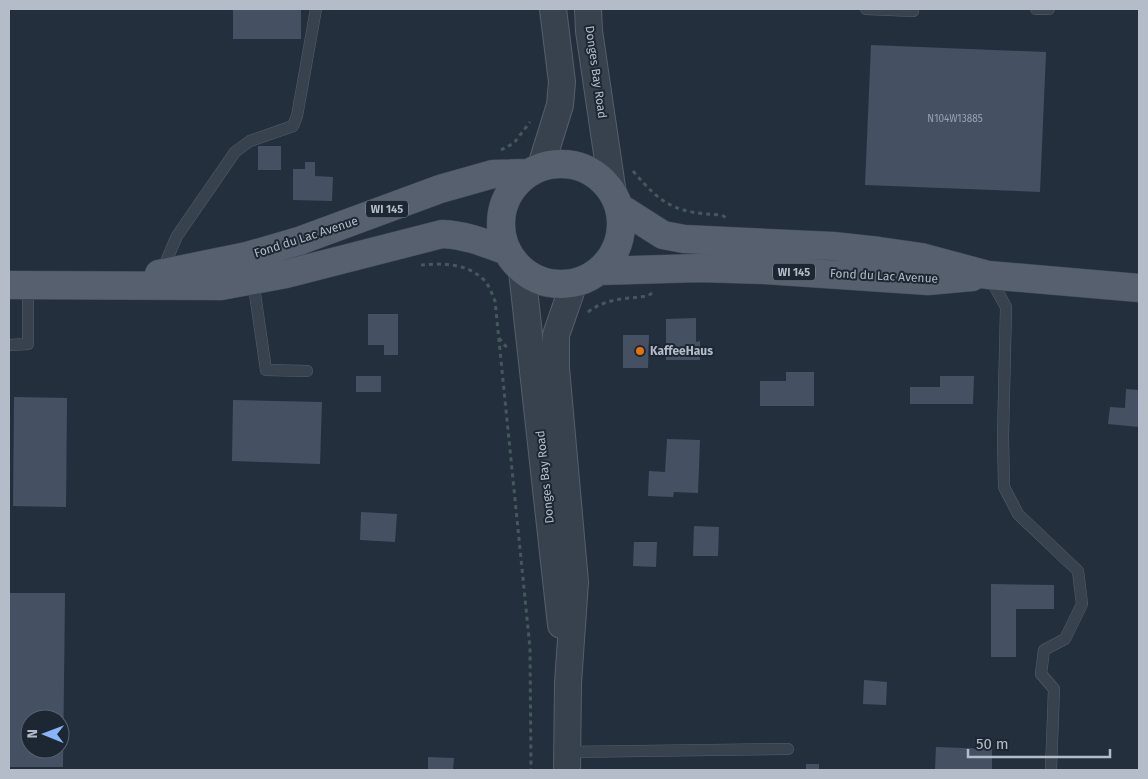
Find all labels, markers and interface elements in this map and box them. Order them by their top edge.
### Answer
street label: Donges Bay Road [583,25,609,119]
house number: N104W13885 [927,113,983,125]
road number: WI 145 [366,200,408,218]
street label: Fond du Lac Avenue [252,214,360,260]
road number: WI 145 [773,264,815,280]
street label: Fond du Lac Avenue [830,266,938,286]
place label: KaffeeHaus [650,344,713,358]
marker: KaffeeHaus [634,345,646,357]
street label: Donges Bay Road [533,430,557,524]
north arrow [20,709,70,759]
scale bar [968,726,1110,758]
text: N [24,729,41,739]
text: 50 m [976,735,1009,753]

